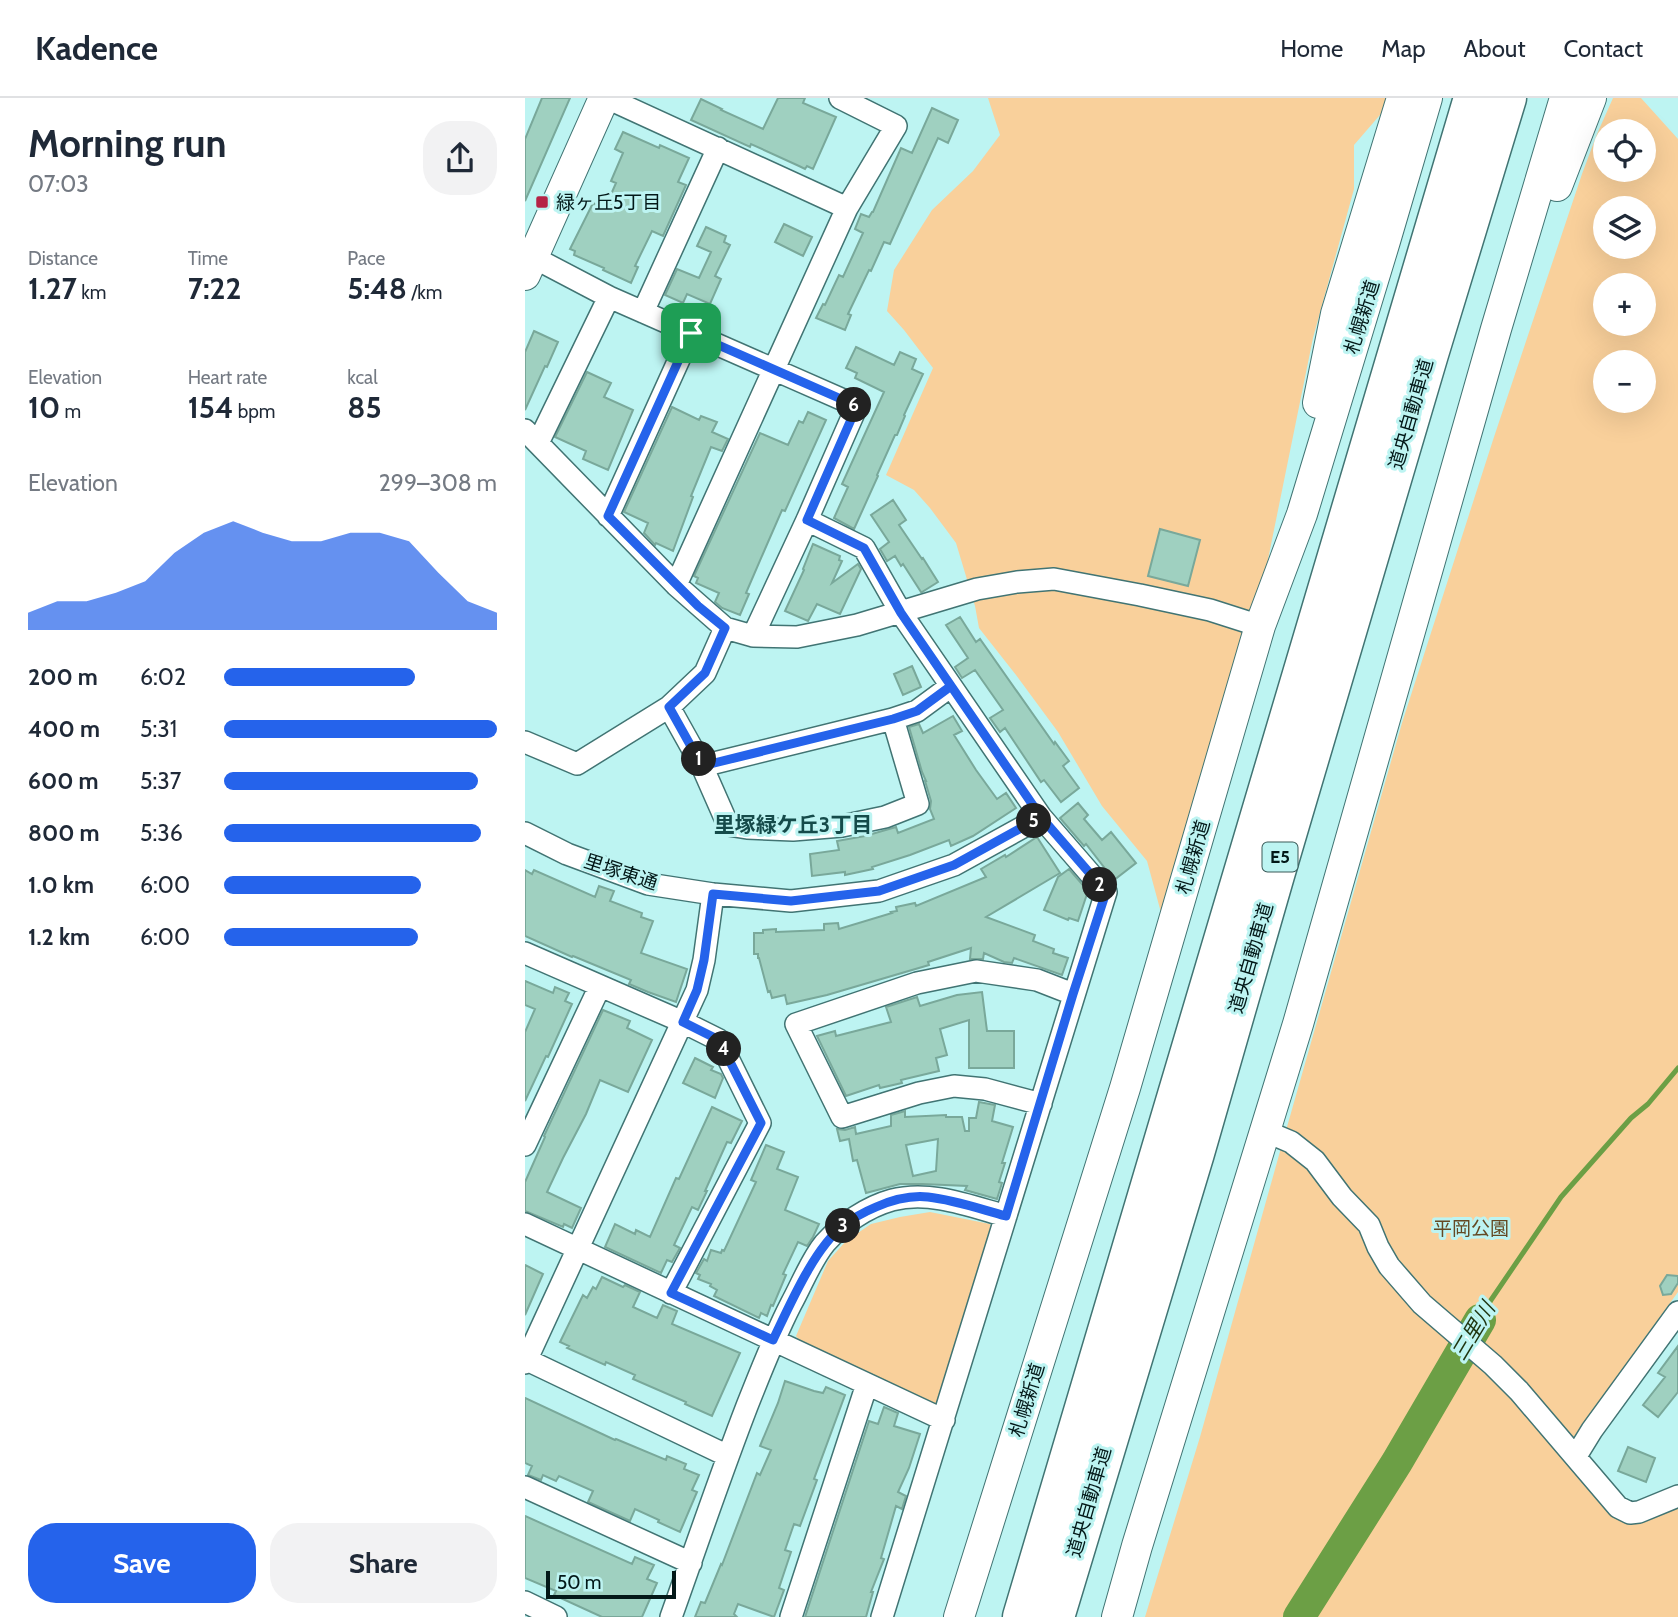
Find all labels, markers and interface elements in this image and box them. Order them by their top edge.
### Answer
text: Kadence [35,28,158,68]
text: Home [1280,34,1343,63]
text: Map [1381,34,1426,63]
text: About [1464,34,1526,63]
text: Contact [1564,34,1643,63]
map controls [1593,119,1656,413]
button: locate [1593,119,1656,182]
text: Morning run [28,120,227,167]
button: share [423,121,497,195]
text: 07:03 [28,170,89,198]
place label: 緑ヶ丘5丁目 [556,191,661,214]
marker: 緑ヶ丘5丁目 [534,194,550,210]
button: layers [1593,196,1656,259]
text: Distance [28,247,98,270]
text: Time [188,247,228,270]
text: Pace [347,247,385,270]
text: 1.27 [28,270,77,307]
text: 7:22 [188,270,241,307]
text: 5:48 [347,270,407,307]
button: + [1593,273,1656,336]
street label: 札幌新道 [1340,277,1384,357]
text: km [77,281,106,304]
text: /km [407,281,442,304]
pin [661,303,721,363]
icon: arrive [672,314,710,352]
button: − [1593,350,1656,413]
street label: 道央自動車道 [1384,356,1438,472]
text: Elevation [28,366,102,389]
text: Heart rate [188,366,267,389]
text: kcal [347,366,378,389]
pin: 6 [837,388,871,422]
text: 10 [28,389,60,426]
text: 154 [188,389,233,426]
text: 85 [347,389,382,426]
text: 6 [848,393,859,416]
text: m [60,400,81,423]
text: bpm [233,400,276,423]
text: Elevation [28,469,118,497]
text: 299–308 m [379,469,497,497]
text: 200 m [28,663,98,691]
text: 6:02 [140,663,186,691]
text: 400 m [28,715,100,743]
text: 5:31 [140,715,177,743]
pin: 1 [681,742,717,776]
text: 1 [695,747,702,770]
text: 600 m [28,767,99,795]
text: 5:37 [140,767,181,795]
pin: 5 [1016,804,1051,838]
text: 5 [1028,809,1039,832]
district label: 里塚緑ケ丘3丁目 [714,812,872,837]
street label: 札幌新道 [1171,817,1215,897]
text: 800 m [28,819,100,847]
text: 5:36 [140,819,183,847]
road number: E5 [1263,842,1297,872]
street label: 里塚東通 [581,849,661,895]
pin: 2 [1083,868,1117,902]
text: 1.0 km [28,871,94,899]
text: 6:00 [140,871,190,899]
text: 2 [1094,873,1105,896]
street label: 道央自動車道 [1224,900,1278,1016]
text: 1.2 km [28,923,90,951]
text: 6:00 [140,923,190,951]
pin: 4 [707,1032,741,1066]
text: 4 [718,1037,729,1060]
pin: 3 [825,1208,861,1244]
text: 3 [837,1214,848,1237]
park label: 平岡公園 [1433,1217,1509,1240]
water label: 三里川 [1446,1296,1501,1364]
street label: 札幌新道 [1005,1360,1049,1440]
street label: 道央自動車道 [1062,1444,1116,1560]
button: Save [28,1523,256,1603]
button: Share [270,1523,497,1603]
scale bar [546,1568,675,1600]
text: 50 m [557,1571,601,1594]

